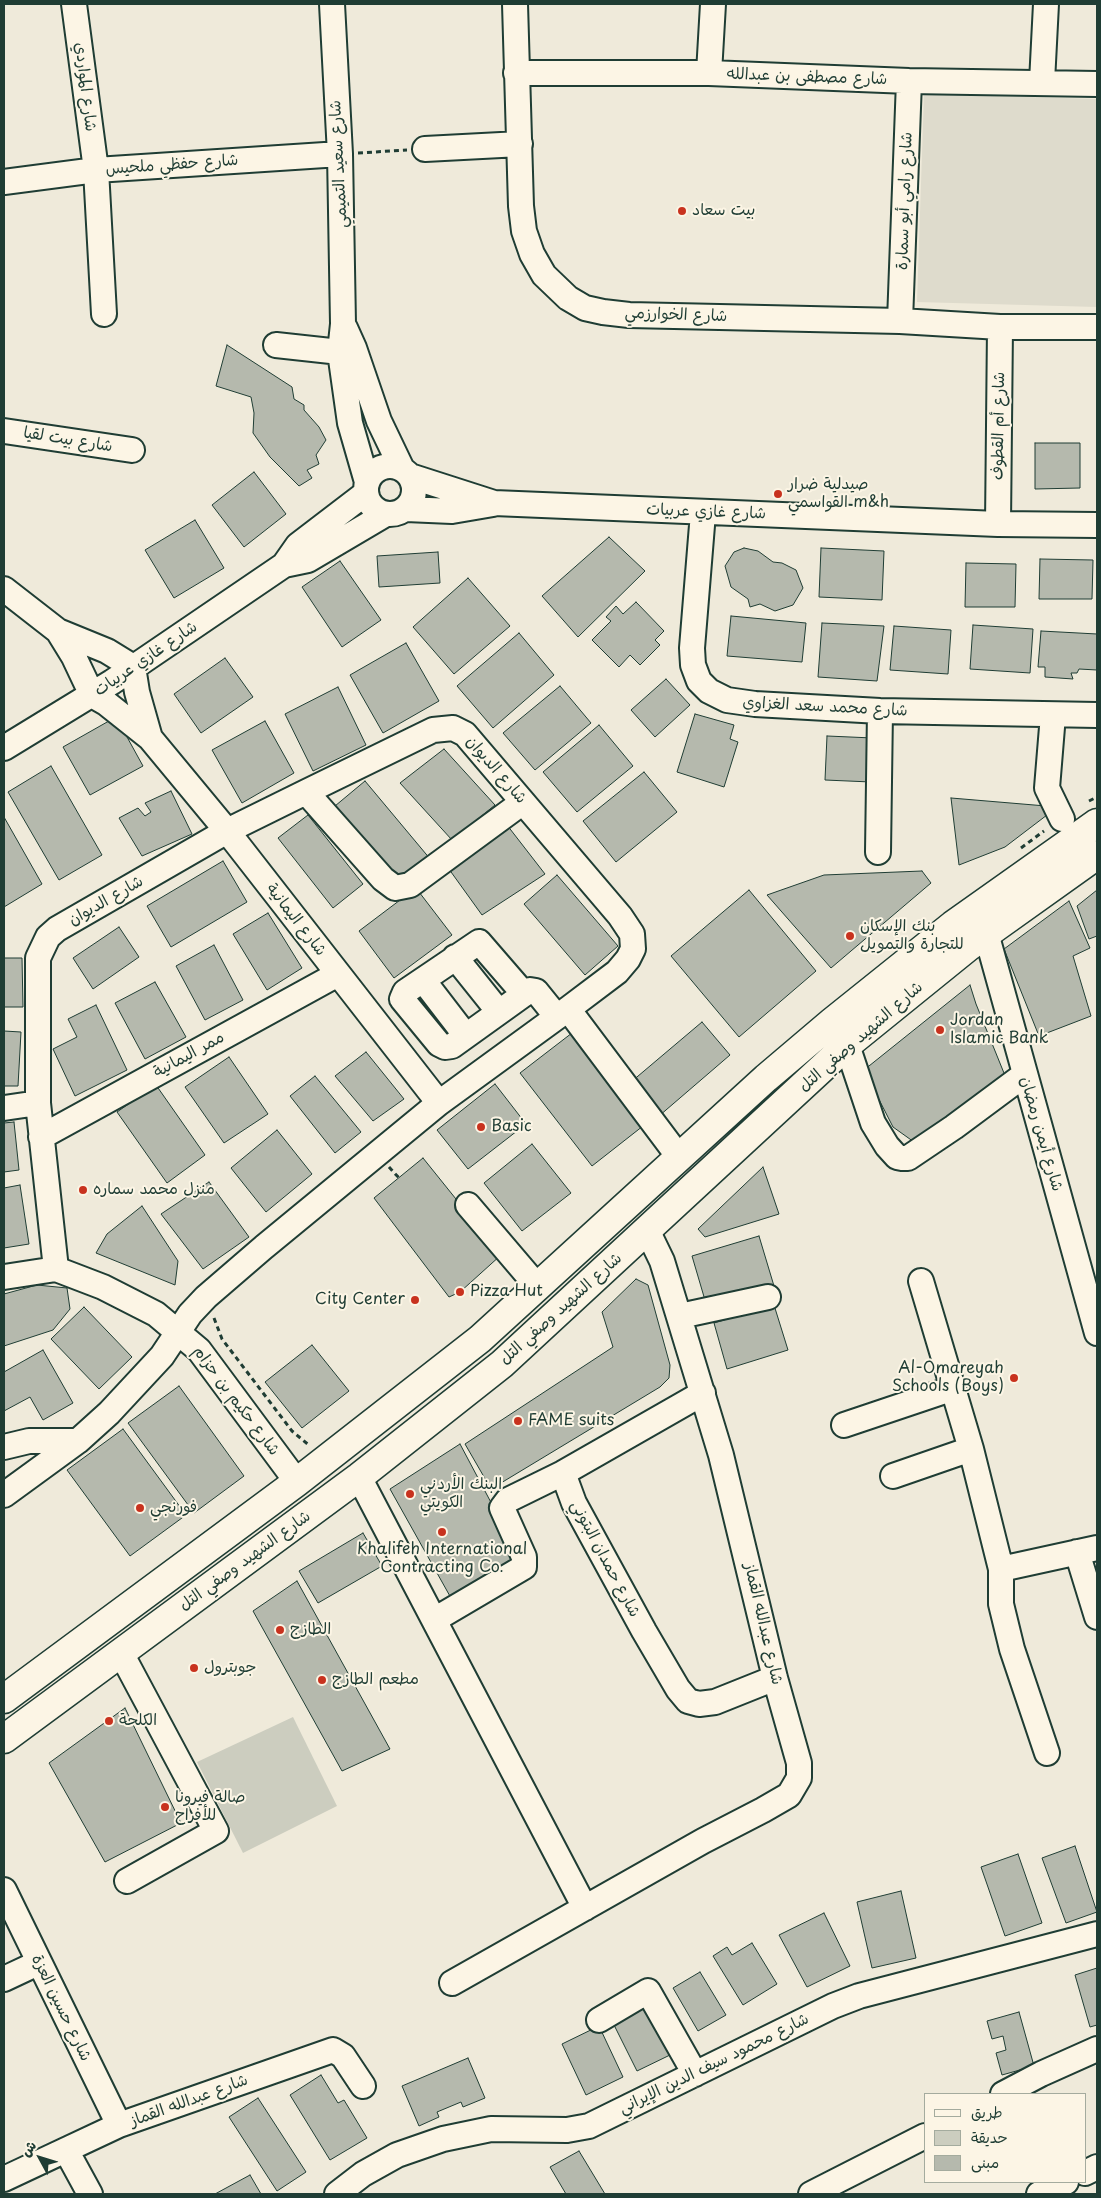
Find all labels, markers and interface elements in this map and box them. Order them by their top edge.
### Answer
street label: شارع المواردي [70,41,100,133]
street label: شارع مصطفى بن عبدالله [726,65,888,89]
street label: شارع سعيد التميمي [326,100,352,228]
street label: شارع رامي أبو سمارة [893,132,917,270]
street label: شارع حفظي ملحيس [105,151,239,179]
place label: بيت سعاد [692,201,755,221]
marker: بيت سعاد [676,205,688,217]
street label: شارع الخوارزمي [624,304,728,326]
street label: شارع أم القطوف [988,372,1010,480]
street label: شارع بيت لقيا [22,423,114,457]
place label: صيدلية ضرار القواسمي m&h [788,475,889,513]
marker: صيدلية ضرار القواسمي m&h [772,488,784,500]
street label: شارع غازي عربيات [646,500,766,524]
street label: شارع غازي عربيات [91,618,201,700]
street label: شارع محمد سعد الغزاوي [742,693,908,721]
street label: شارع الديوان [461,732,531,808]
street label: شارع الديوان [65,872,147,930]
street label: شارع اليمانية [262,880,330,960]
place label: بنك الإسكان للتجارة والتمويل [860,917,964,955]
marker: بنك الإسكان للتجارة والتمويل [844,930,856,942]
street label: شارع الشهيد وصفي التل [795,978,927,1096]
place label: Jordan Islamic Bank [950,1011,1048,1049]
marker: Jordan Islamic Bank [934,1024,946,1036]
street label: ممر اليمانية [150,1028,228,1082]
street label: شارع أيمن رمضان [1015,1074,1067,1194]
place label: Basic [491,1117,532,1137]
marker: Basic [475,1121,487,1133]
place label: منزل محمد سماره [93,1180,215,1200]
marker: منزل محمد سماره [77,1184,89,1196]
street label: شارع الشهيد وصفي التل [496,1249,626,1369]
place label: Pizza Hut [470,1282,543,1302]
marker: Pizza Hut [454,1286,466,1298]
place label: City Center [315,1290,405,1310]
marker: City Center [409,1294,421,1306]
street label: شارع حكيم بن حزام [189,1342,283,1460]
place label: Al-Omareyah Schools (Boys) [892,1359,1004,1397]
marker: Al-Omareyah Schools (Boys) [1008,1372,1020,1384]
place label: FAME suits [528,1411,614,1431]
marker: FAME suits [512,1415,524,1427]
place label: البنك الأردني الكويتي [420,1475,502,1513]
marker: البنك الأردني الكويتي [404,1488,416,1500]
street label: شارع حمدان البتوني [566,1497,644,1621]
place label: فورنجي [150,1498,197,1518]
marker: فورنجي [134,1502,146,1514]
street label: شارع الشهيد وصفي التل [175,1507,315,1615]
marker: Khalifeh International Contracting Co. [436,1526,448,1538]
place label: Khalifeh International Contracting Co. [357,1540,527,1578]
street label: شارع عبدالله القماز [740,1561,786,1687]
place label: الطازج [290,1620,331,1640]
marker: الطازج [274,1624,286,1636]
place label: جوبترول [204,1658,257,1678]
marker: جوبترول [188,1662,200,1674]
place label: مطعم الطازج [332,1670,419,1690]
marker: مطعم الطازج [316,1674,328,1686]
place label: الكلحة [119,1711,157,1731]
marker: الكلحة [103,1715,115,1727]
place label: صالة فيرونا للأفراح [175,1788,245,1826]
marker: صالة فيرونا للأفراح [159,1801,171,1813]
street label: شارع حسين العزة [27,1952,95,2064]
street label: شارع محمود سيف الدين الإيراني [616,2010,812,2118]
street label: شارع عبدالله القماز [127,2071,251,2131]
legend [924,2093,1086,2183]
text: طريق [971,2100,1003,2123]
text: حديقة [971,2125,1008,2148]
north arrow [15,2133,65,2183]
text: ش [15,2136,41,2161]
text: مبنى [971,2150,999,2173]

